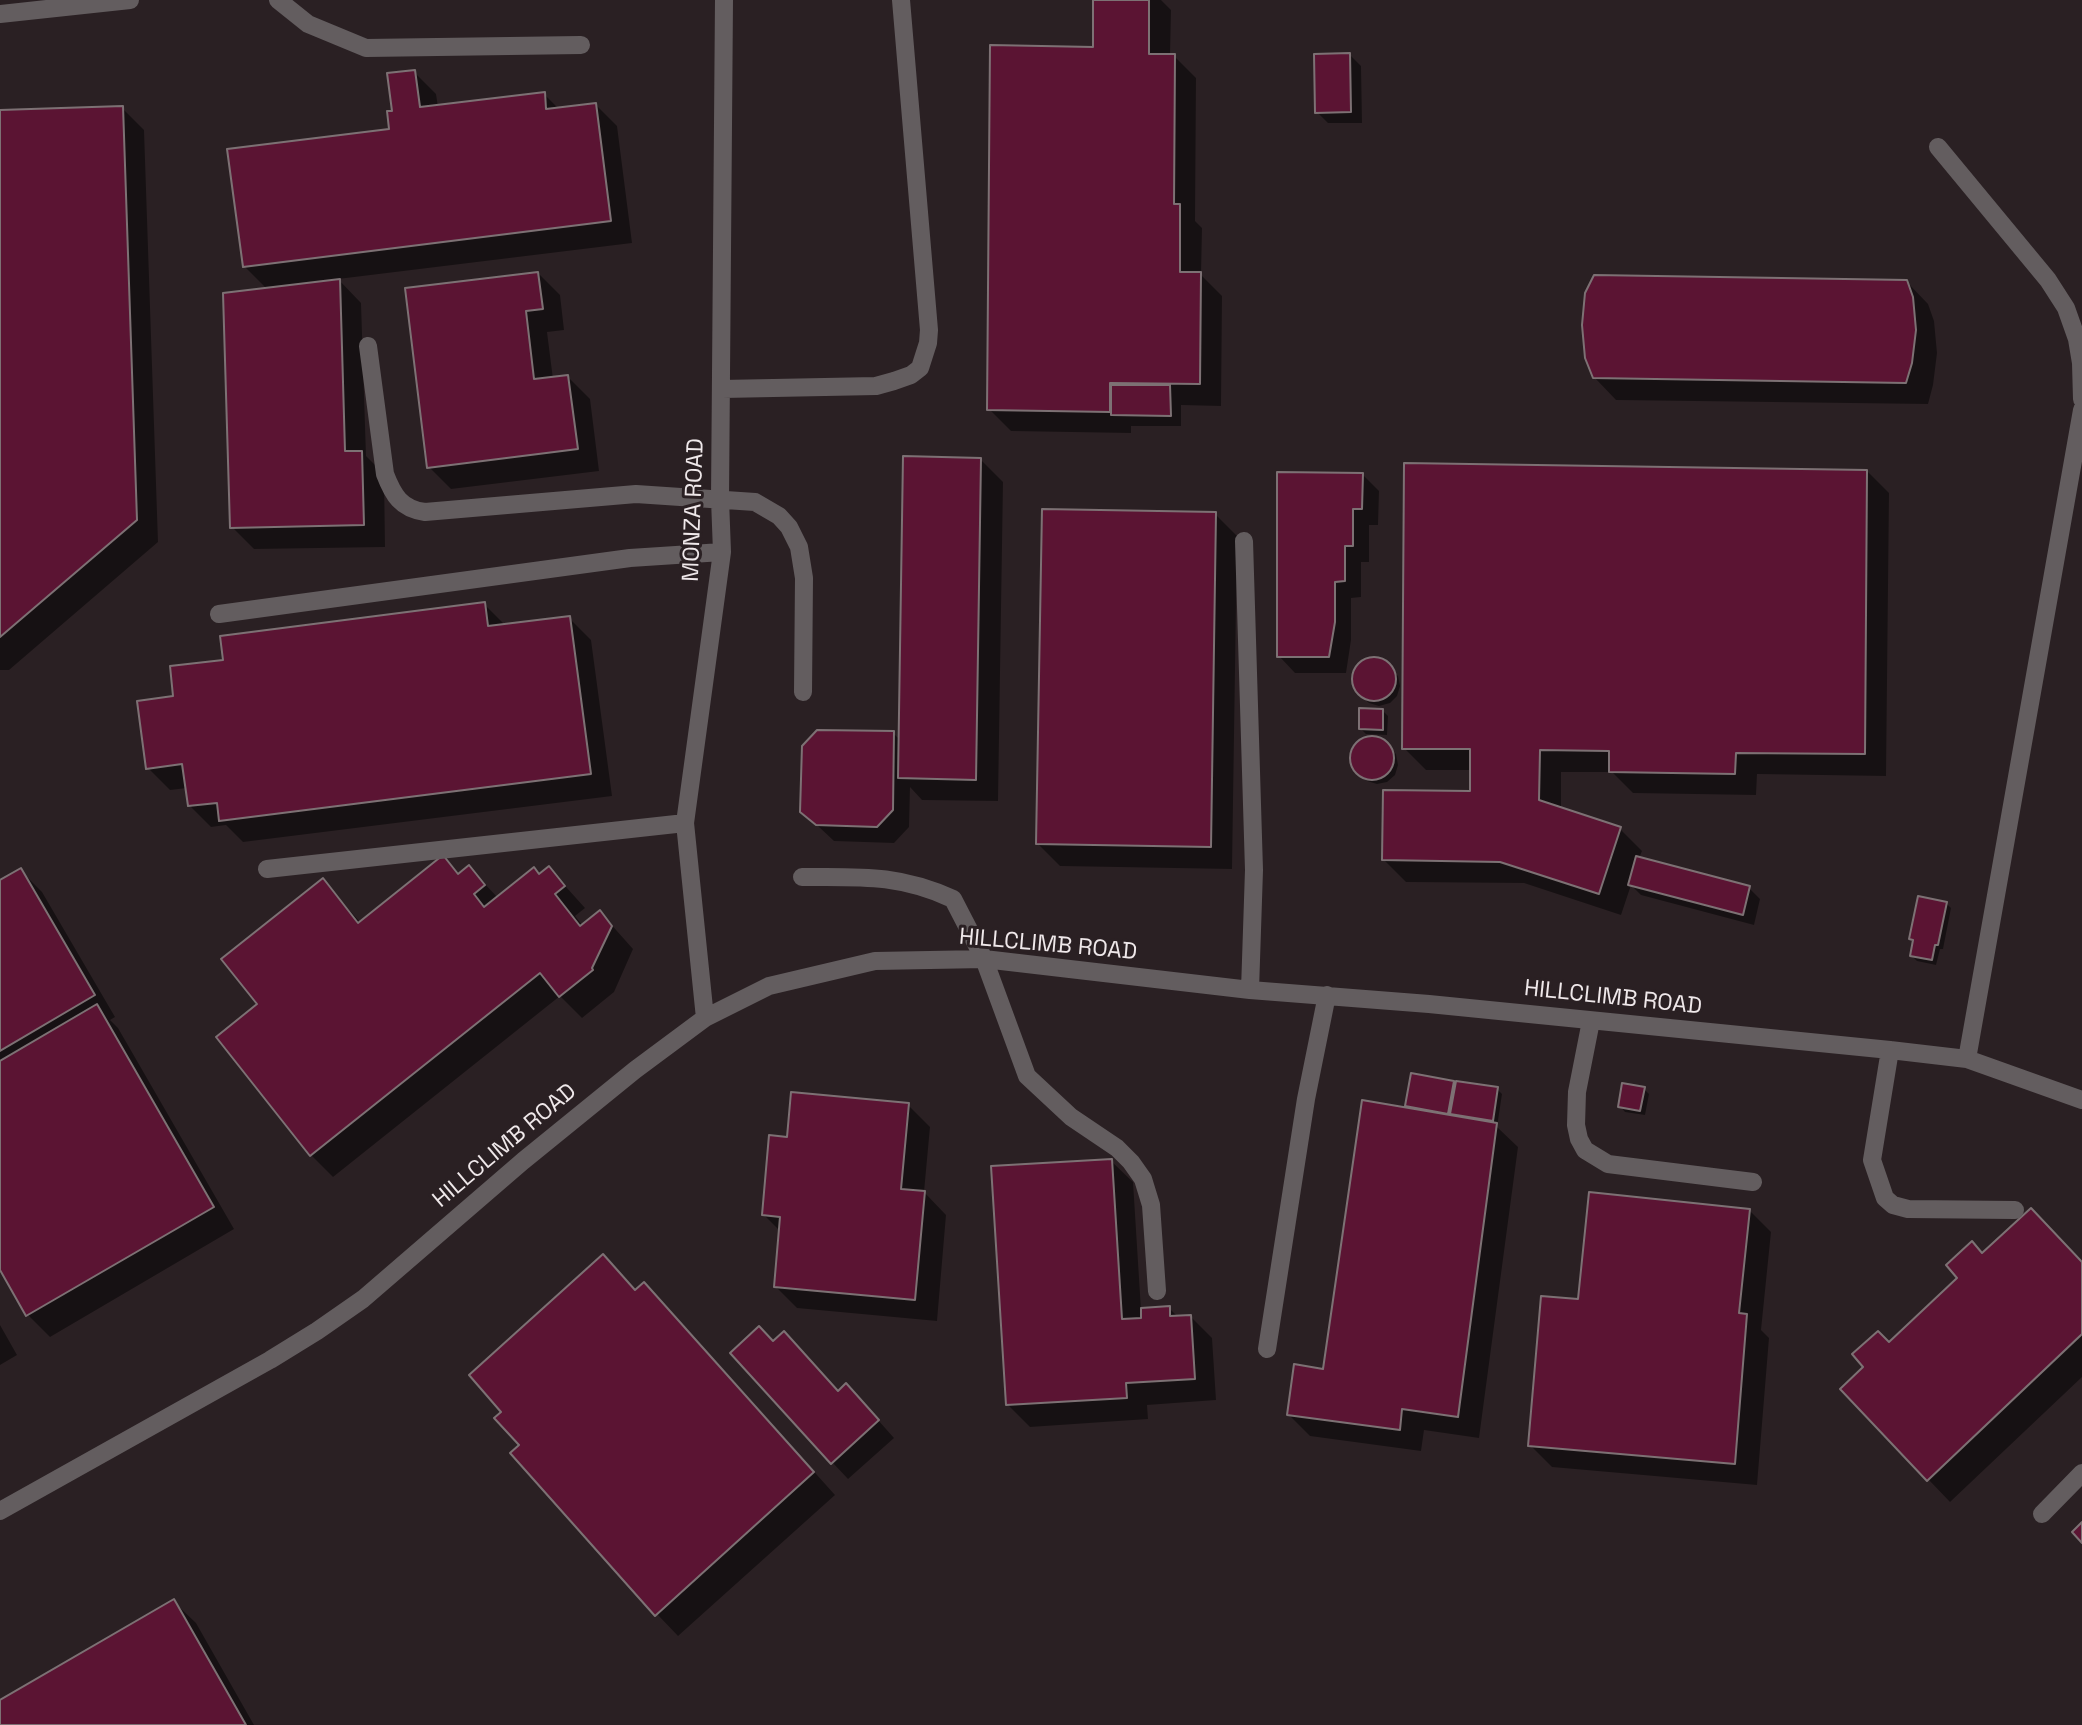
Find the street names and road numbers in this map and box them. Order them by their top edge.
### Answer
street label: MONZA ROAD [678,438,710,582]
street label: HILLCLIMB ROAD [958,923,1138,967]
street label: HILLCLIMB ROAD [1523,975,1703,1021]
street label: HILLCLIMB ROAD [428,1078,582,1214]

